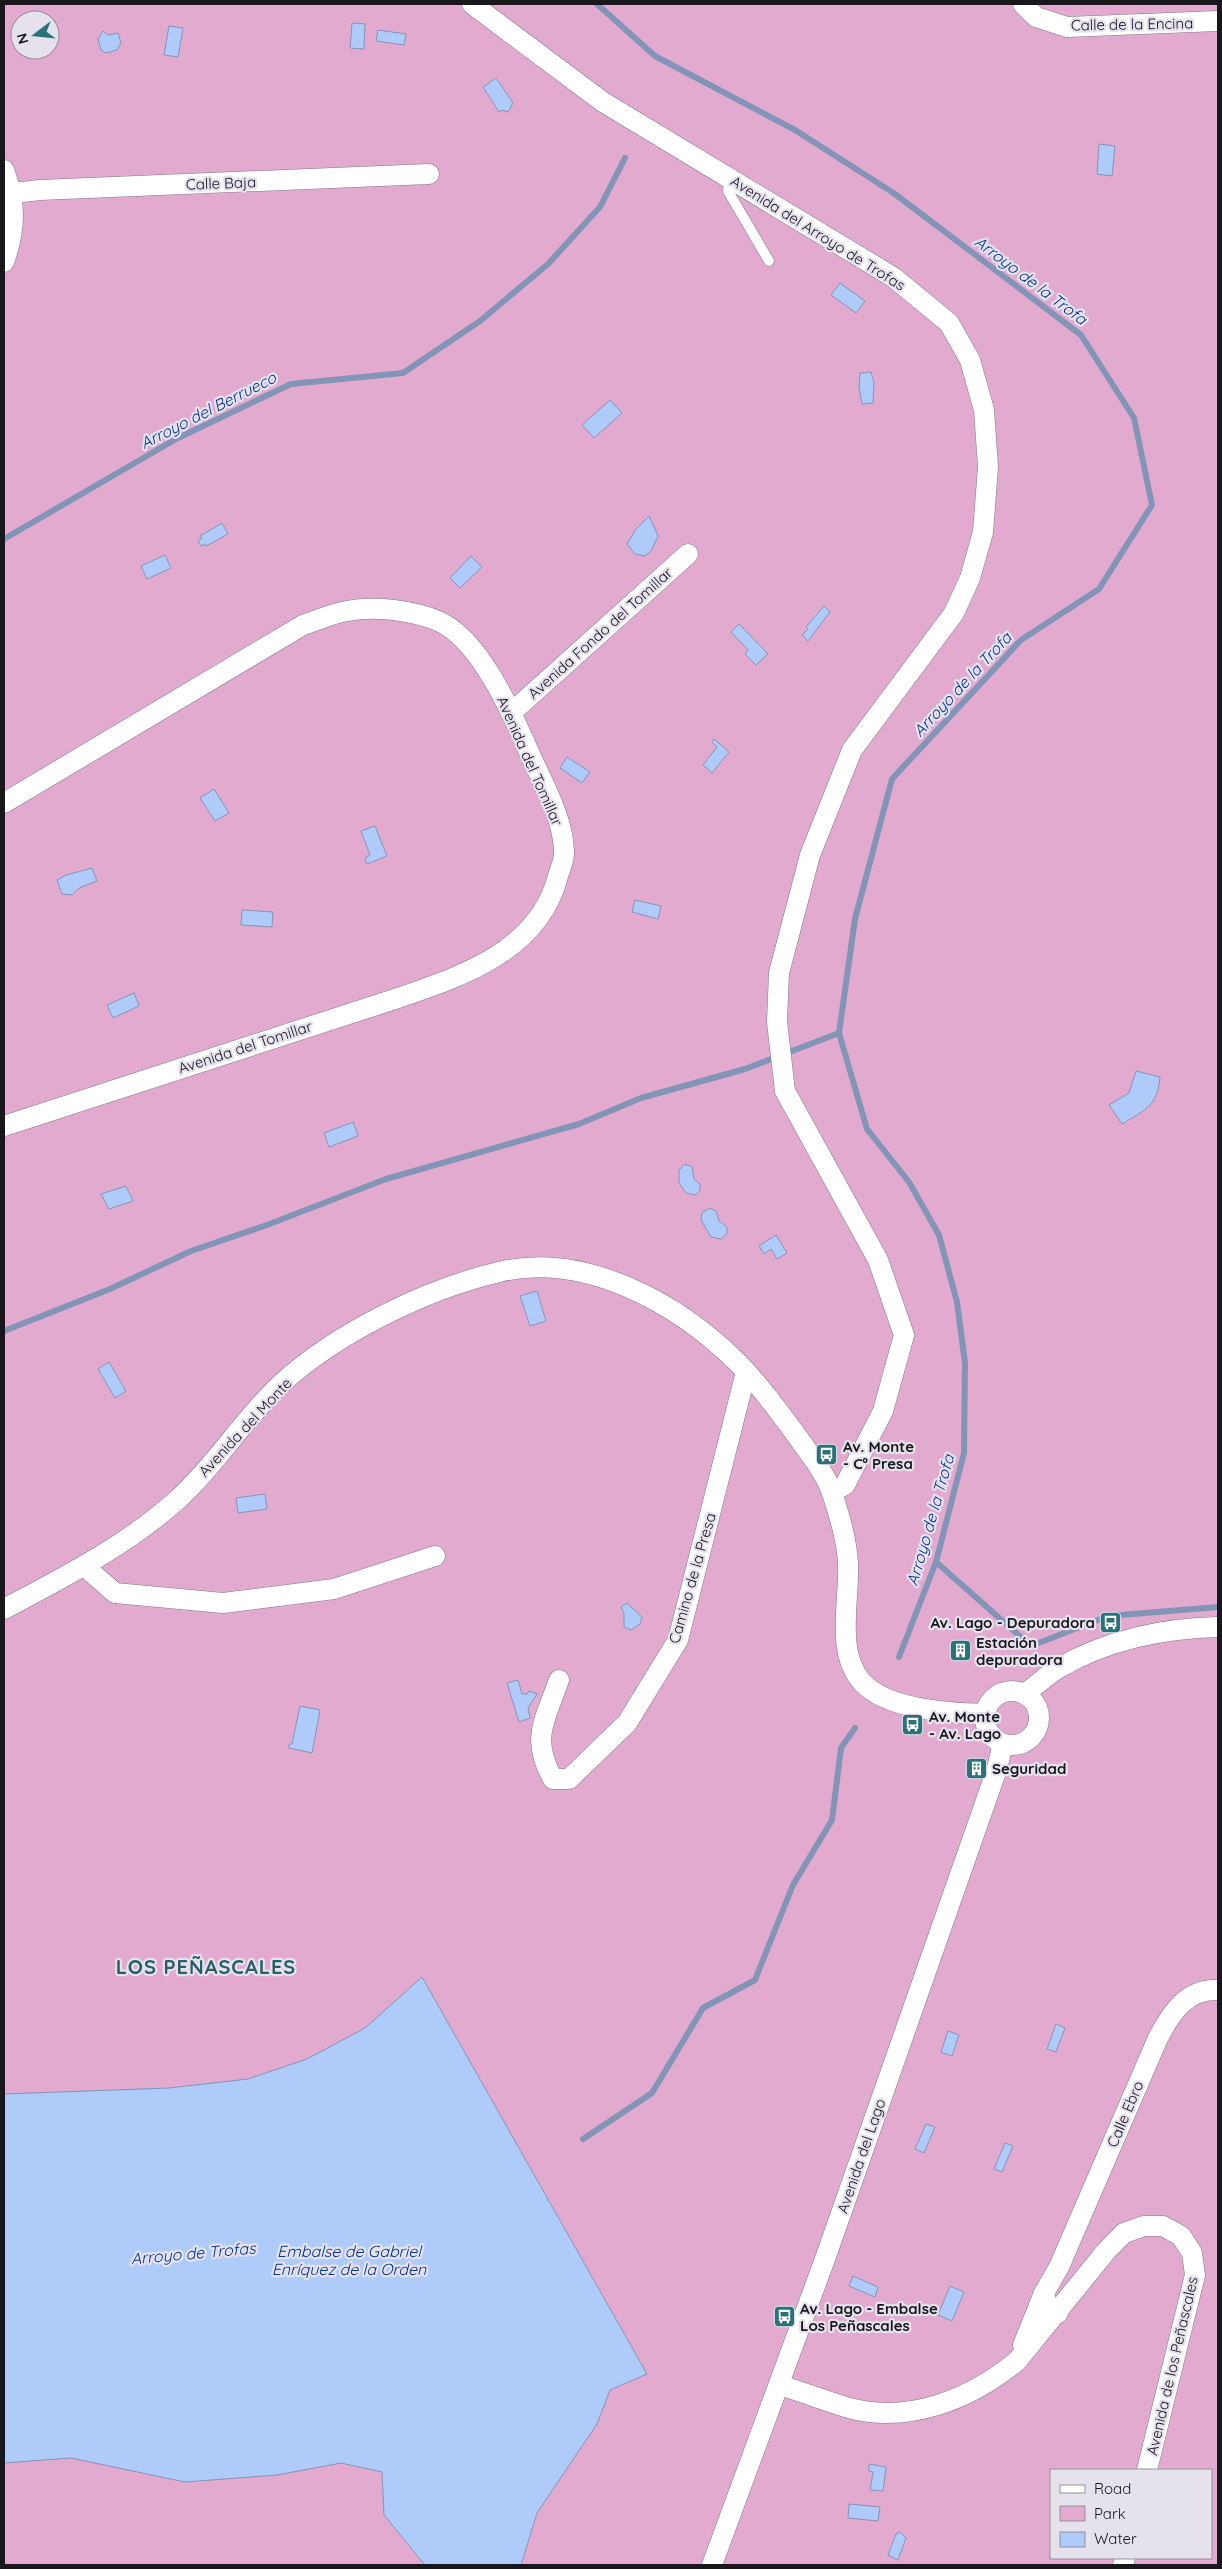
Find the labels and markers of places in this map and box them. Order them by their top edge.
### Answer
place label: Av. Monte - Cº Presa [843,1437,914,1473]
bus stop icon: Av. Monte - Cº Presa [815,1443,839,1467]
bus stop icon: Av. Lago - Depuradora [1099,1610,1123,1634]
place label: Av. Lago - Depuradora [930,1613,1095,1632]
place label: Estación depuradora [976,1633,1063,1669]
building icon: Estación depuradora [948,1639,972,1663]
place label: Av. Monte - Av. Lago [929,1707,1001,1743]
bus stop icon: Av. Monte - Av. Lago [901,1713,925,1737]
building icon: Seguridad [964,1756,988,1780]
place label: Seguridad [992,1759,1066,1778]
place label: Av. Lago - Embalse Los Peñascales [800,2299,938,2335]
bus stop icon: Av. Lago - Embalse Los Peñascales [772,2305,796,2329]

